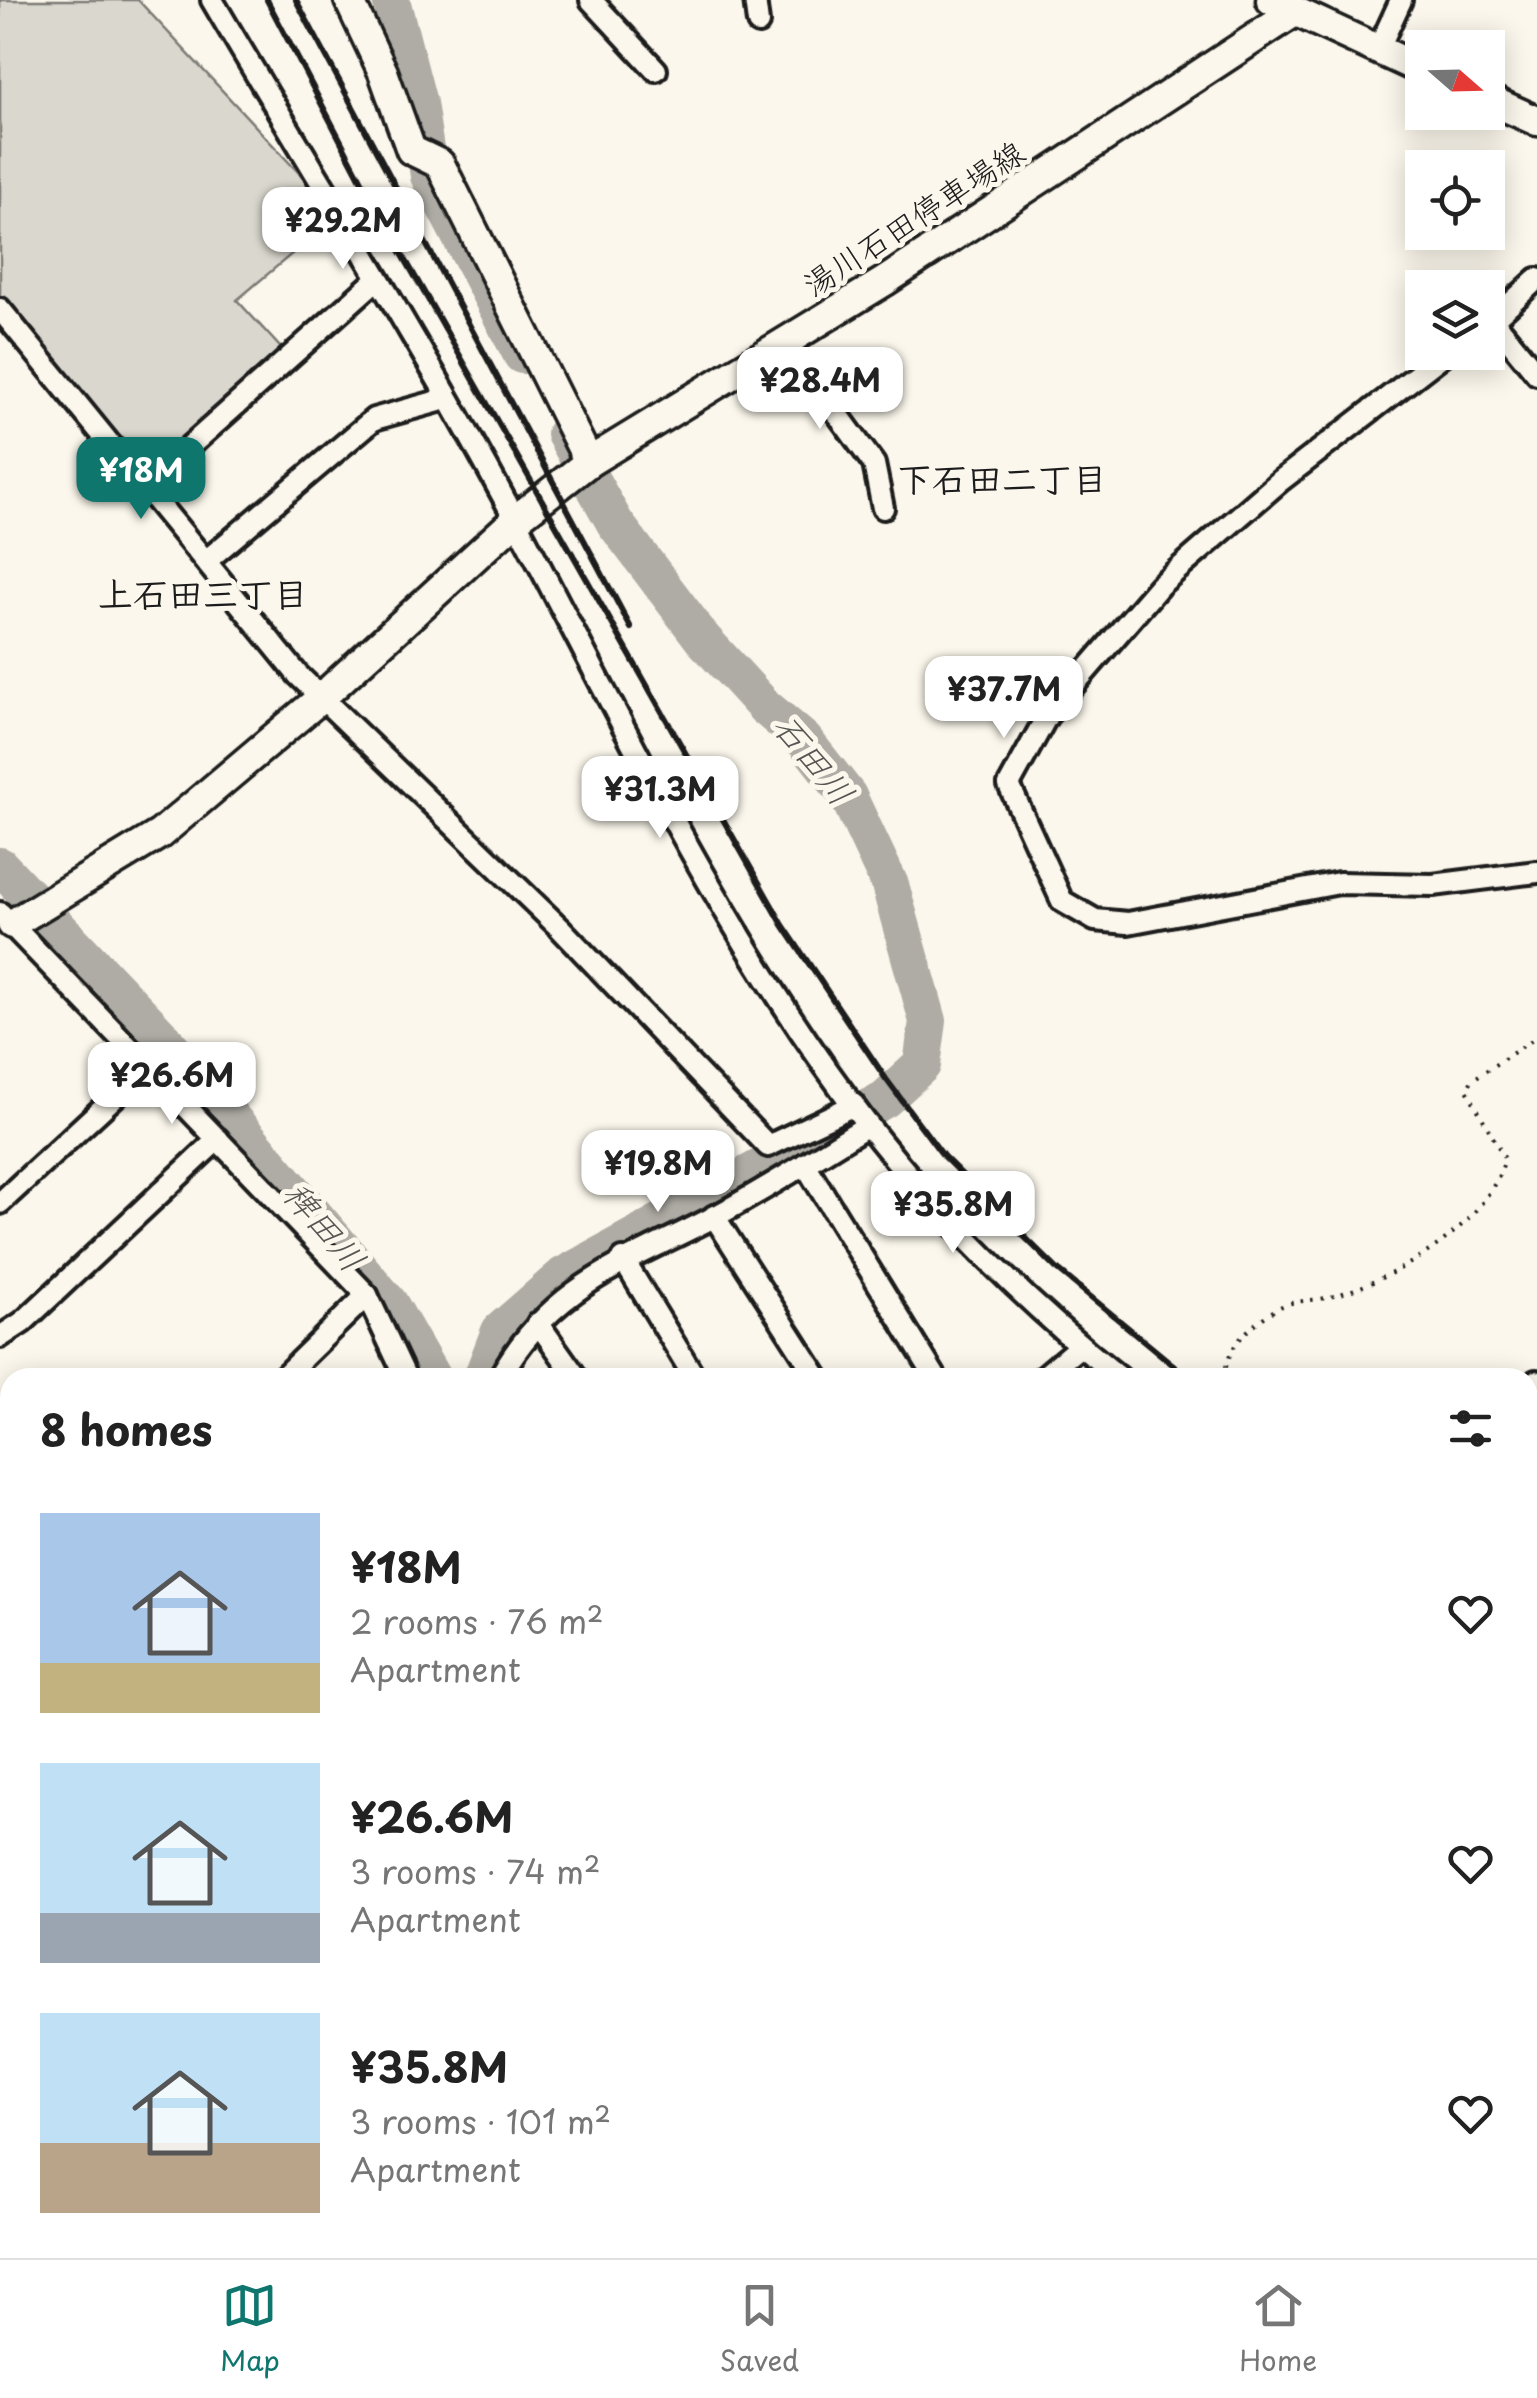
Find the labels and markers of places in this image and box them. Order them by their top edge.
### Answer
pin: ¥29.2M [262,187,424,272]
pin: ¥28.4M [739,347,901,432]
pin: ¥18M [82,437,200,522]
pin: ¥37.7M [923,656,1085,741]
pin: ¥31.3M [579,756,741,841]
pin: ¥26.6M [91,1042,253,1127]
pin: ¥19.8M [577,1130,739,1215]
pin: ¥35.8M [872,1171,1034,1256]

